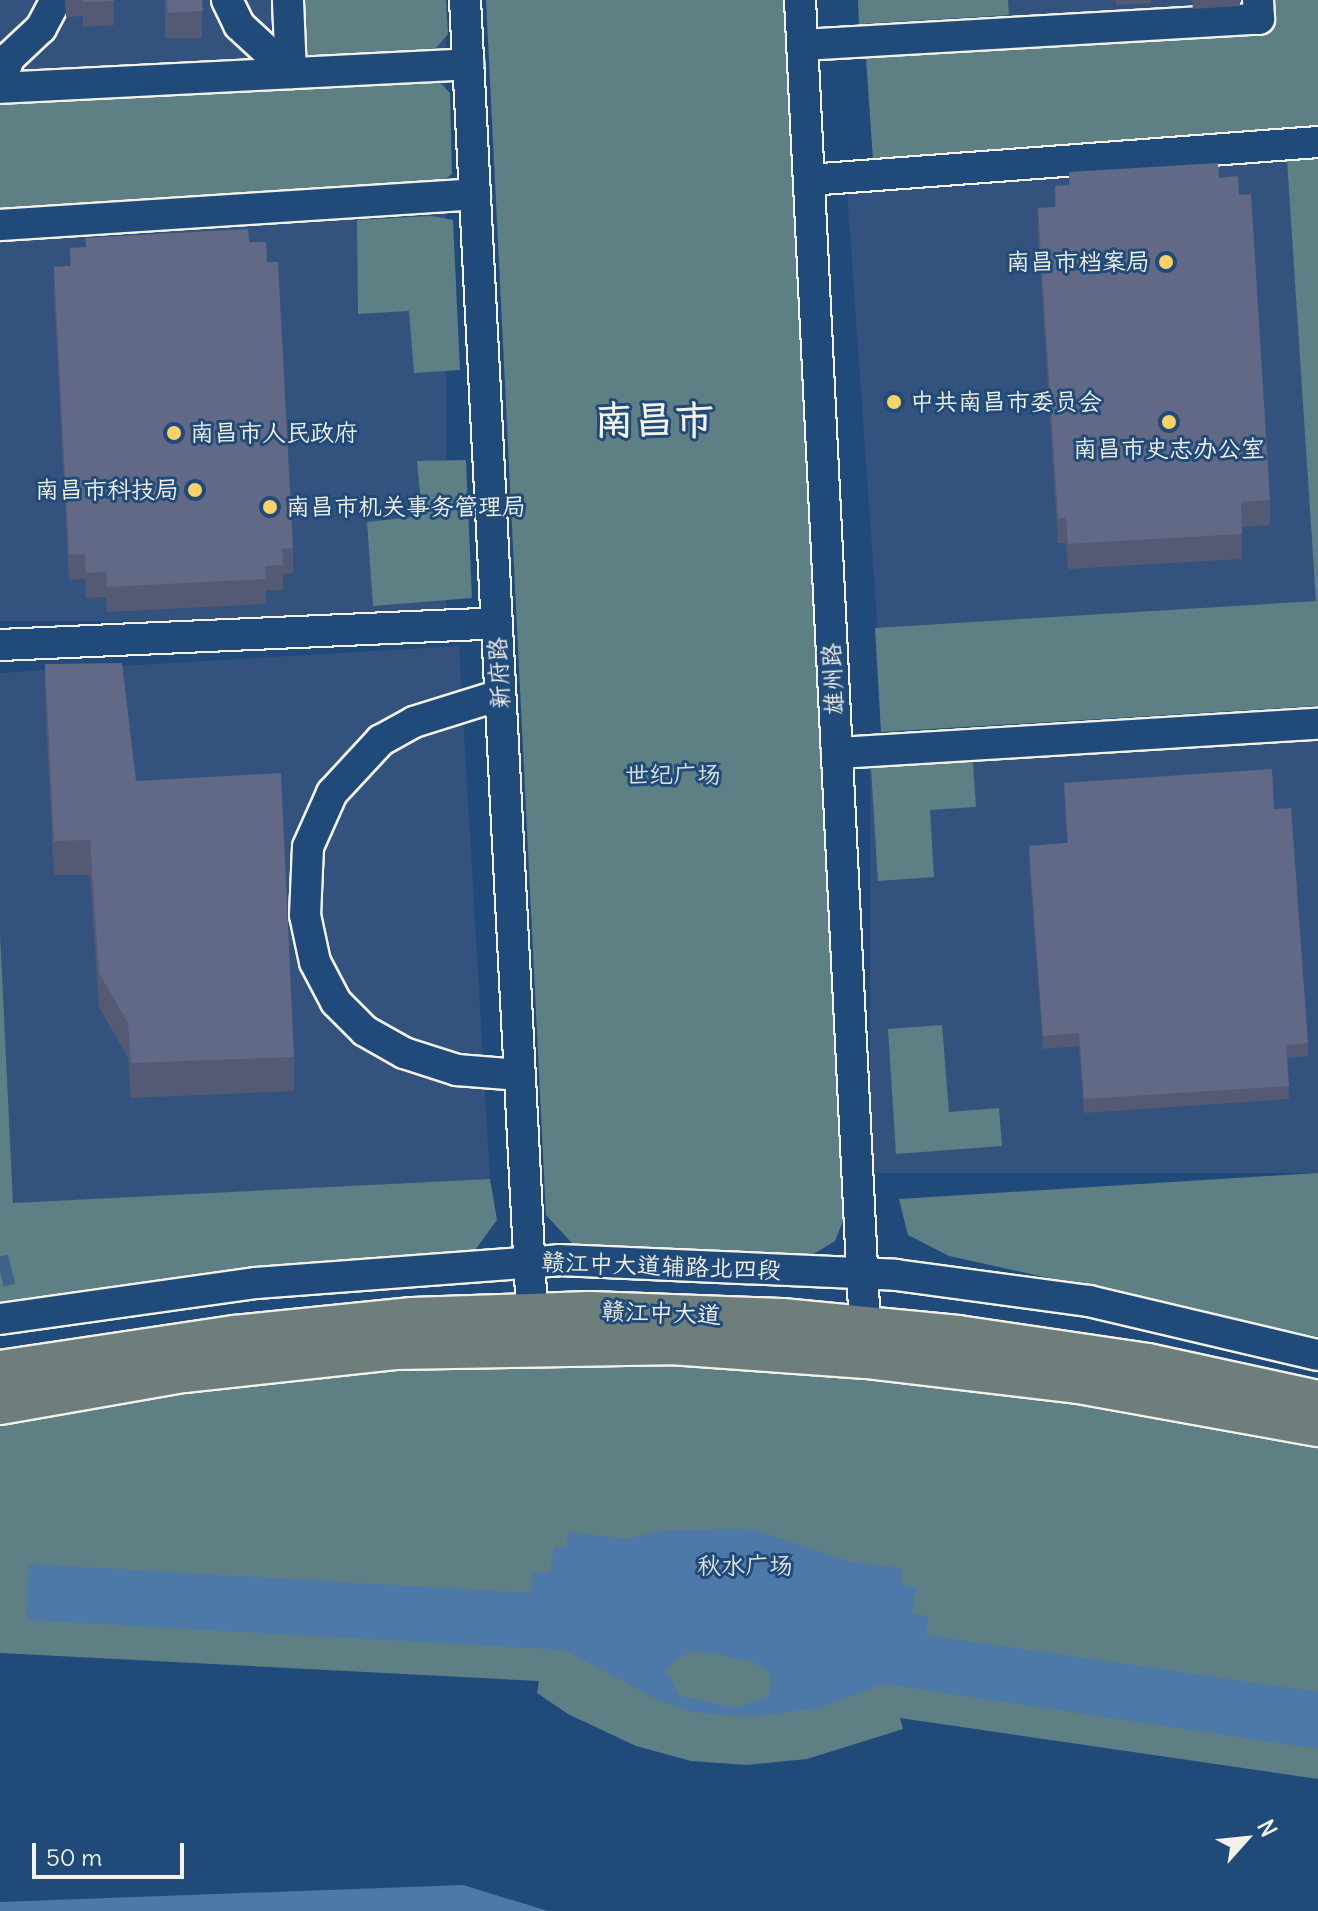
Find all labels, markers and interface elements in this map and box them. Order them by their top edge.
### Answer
place label: 南昌市档案局 [1006,248,1150,276]
marker: 南昌市档案局 [1157,253,1175,271]
place label: 中共南昌市委员会 [910,388,1102,416]
marker: 中共南昌市委员会 [885,393,903,411]
district label: 南昌市 [594,396,714,444]
marker: 南昌市史志办公室 [1160,413,1178,431]
place label: 南昌市人民政府 [190,419,358,447]
marker: 南昌市人民政府 [165,424,183,442]
place label: 南昌市史志办公室 [1073,435,1265,463]
place label: 南昌市科技局 [35,476,179,504]
marker: 南昌市科技局 [186,481,204,499]
place label: 南昌市机关事务管理局 [286,493,526,521]
marker: 南昌市机关事务管理局 [261,498,279,516]
street label: 新府路 [483,636,515,710]
street label: 雄州路 [817,642,849,716]
park label: 世纪广场 [625,761,721,789]
street label: 赣江中大道辅路北四段 [541,1247,781,1285]
street label: 赣江中大道 [601,1297,721,1329]
park label: 秋水广场 [697,1552,793,1580]
north arrow [1206,1799,1286,1879]
text: N [1251,1815,1283,1841]
scale bar [36,1827,188,1877]
text: 50 m [46,1842,102,1872]

